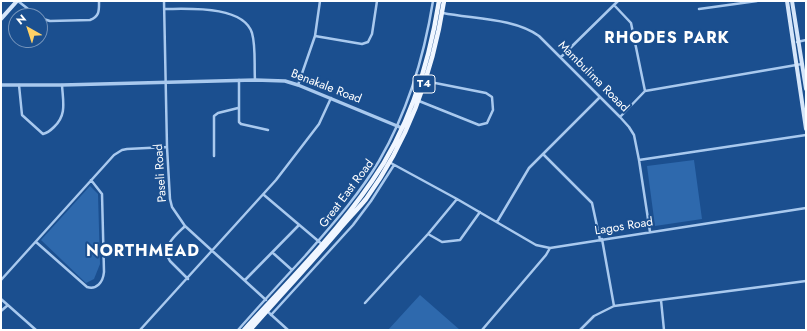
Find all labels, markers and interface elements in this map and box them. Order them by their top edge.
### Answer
north arrow [8,8,48,48]
text: N [13,10,29,28]
district label: RHODES PARK [604,29,730,49]
street label: Mambulima Roaad [555,39,631,115]
street label: Benakale Road [289,67,363,107]
road number: T4 [413,75,435,93]
street label: Paseli Road [152,143,170,203]
street label: Great East Road [317,157,377,231]
street label: Lagos Road [594,215,654,239]
district label: NORTHMEAD [86,242,200,262]

